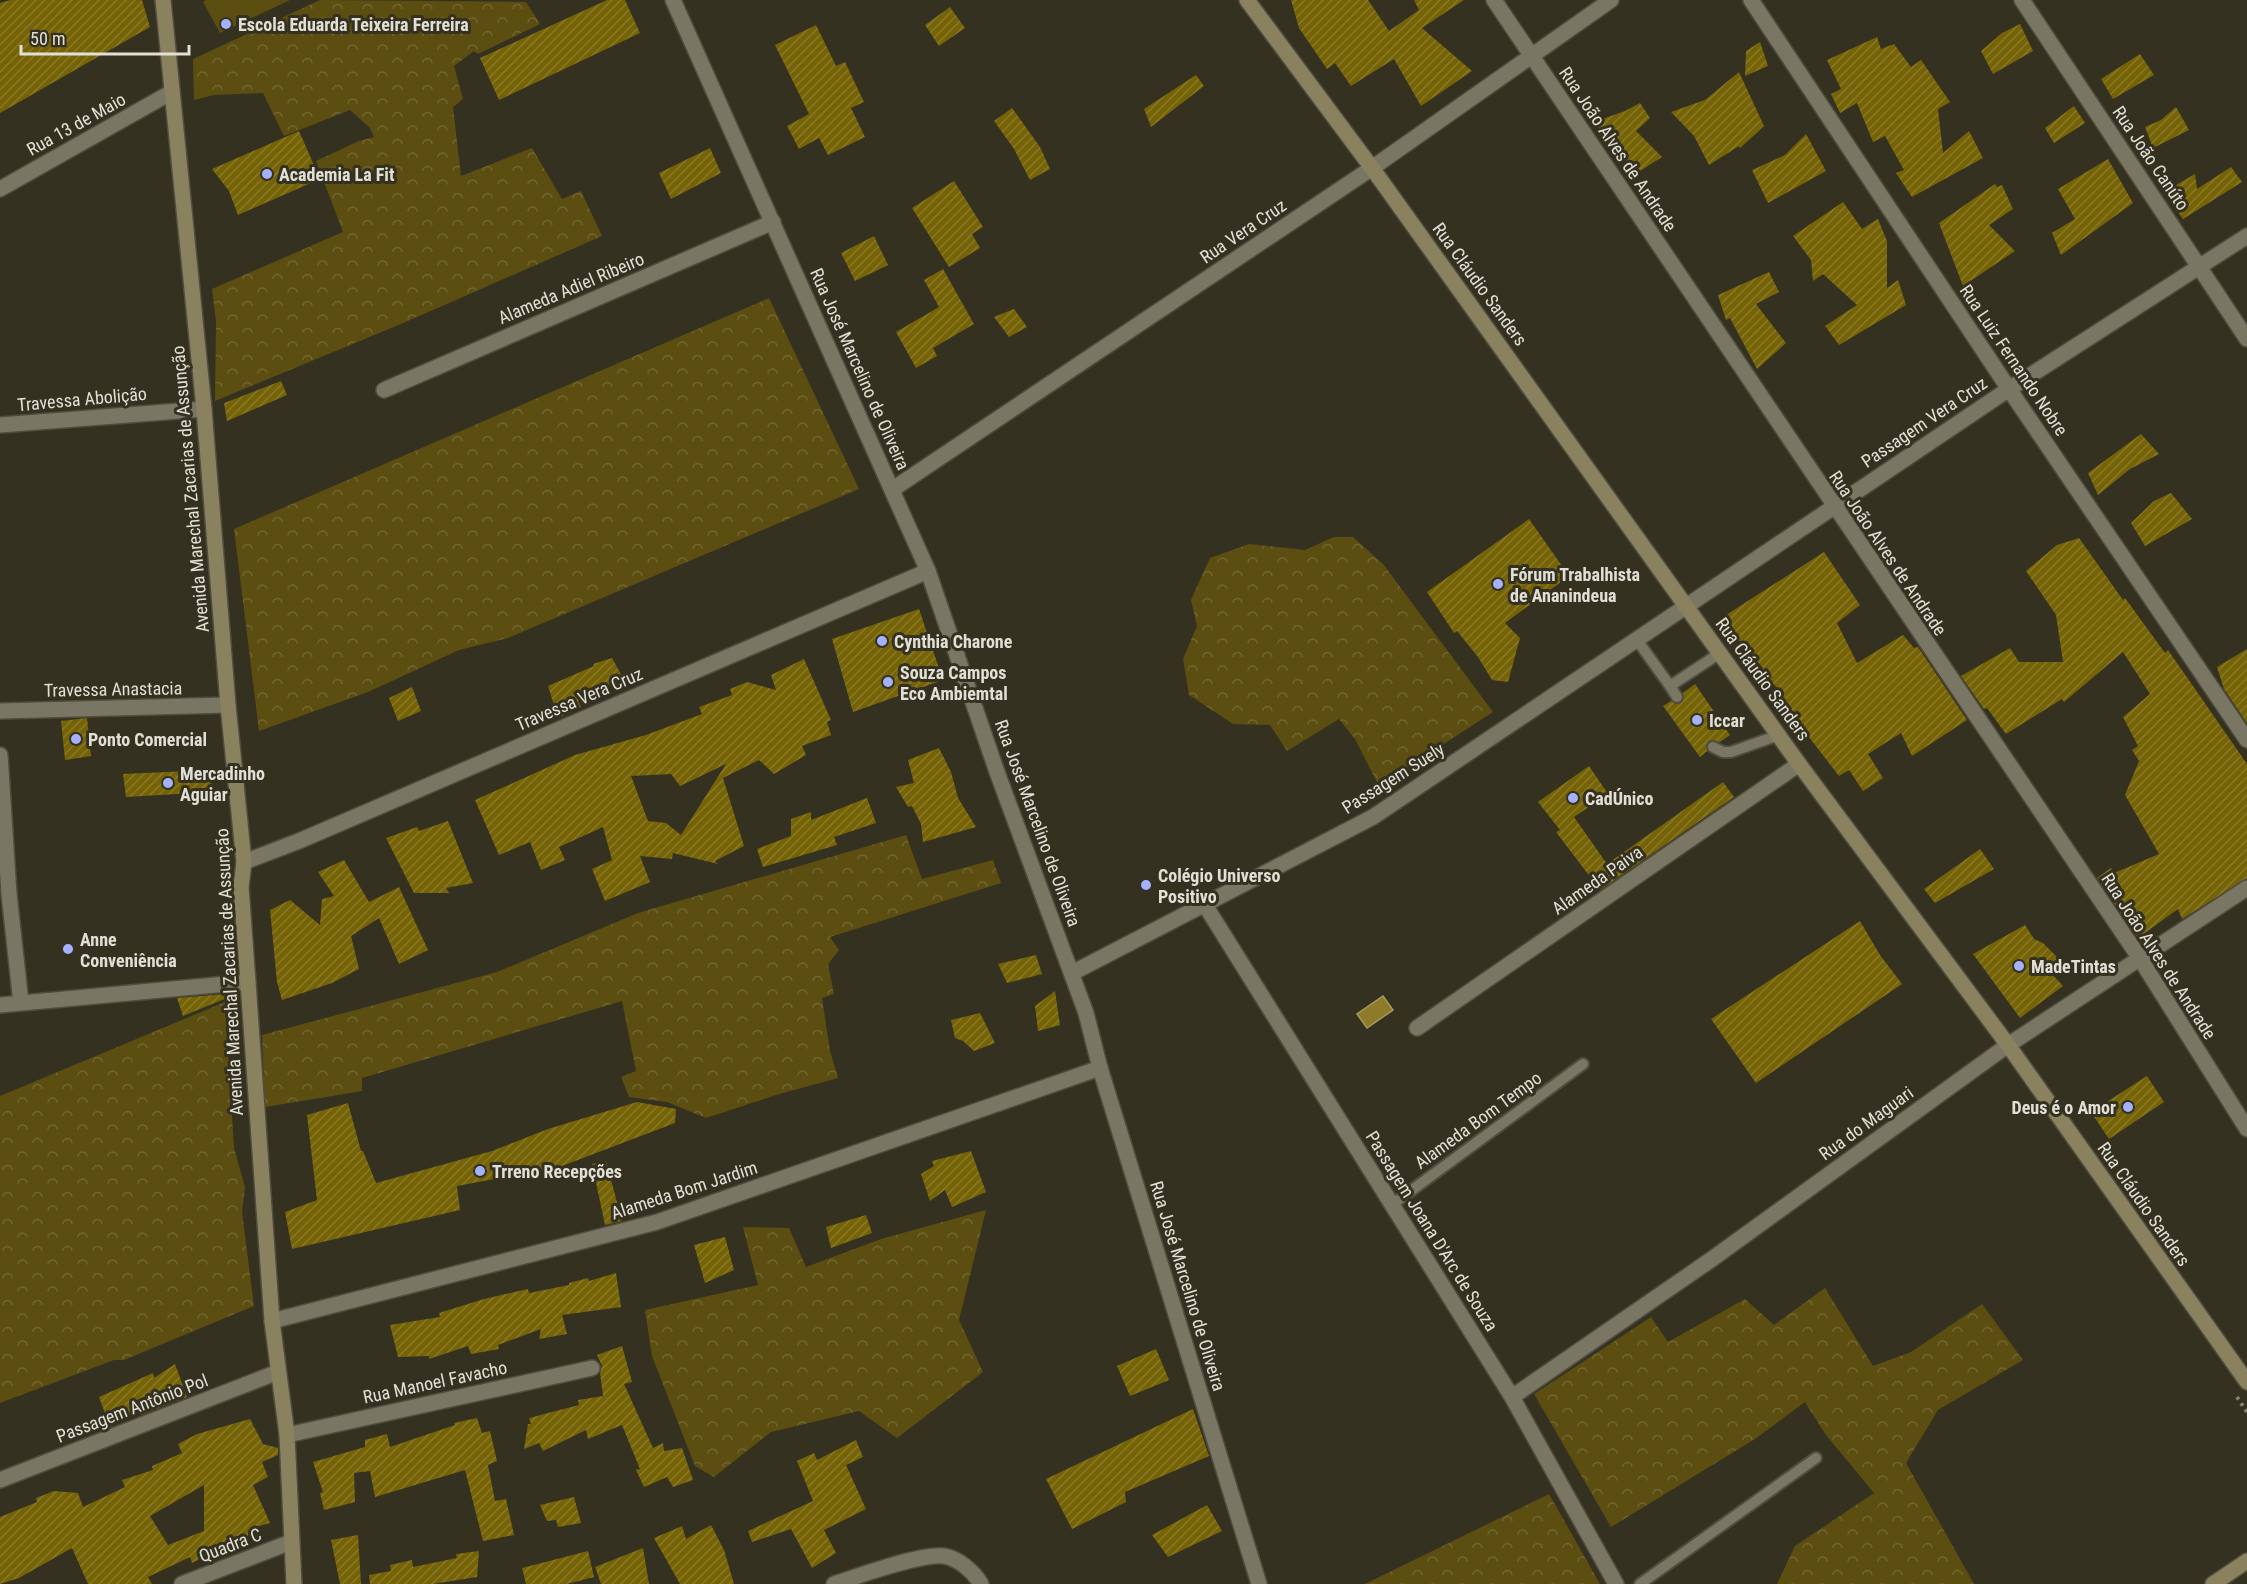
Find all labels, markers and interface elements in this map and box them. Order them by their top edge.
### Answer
place label: Escola Eduarda Teixeira Ferreira [238,14,469,35]
marker: Escola Eduarda Teixeira Ferreira [219,17,233,31]
scale bar [21,18,189,56]
text: 50 m [30,28,65,49]
street label: Rua João Alves de Andrade [1555,63,1681,235]
street label: Rua 13 de Maio [23,88,129,160]
street label: Rua João Canúto [2108,102,2194,214]
place label: Academia La Fit [279,164,395,185]
marker: Academia La Fit [260,167,274,181]
street label: Rua Vera Cruz [1196,194,1290,267]
street label: Rua Cláudio Sanders [1428,219,1532,349]
street label: Alameda Adiel Ribeiro [495,248,647,328]
street label: Rua José Marcelino de Oliveira [806,265,914,473]
street label: Rua Luiz Fernando Nobre [1956,281,2072,439]
street label: Avenida Marechal Zacarias de Assunção [167,345,213,633]
street label: Passagem Vera Cruz [1857,372,1991,472]
street label: Travessa Abolição [16,383,148,415]
street label: Rua João Alves de Andrade [1825,467,1951,639]
place label: Fórum Trabalhista de Ananindeua [1510,564,1640,606]
marker: Fórum Trabalhista de Ananindeua [1491,577,1505,591]
street label: Rua Cláudio Sanders [1711,614,1815,744]
place label: Cynthia Charone [894,631,1013,652]
marker: Cynthia Charone [875,634,889,648]
place label: Souza Campos Eco Ambiemtal [900,662,1008,704]
street label: Travessa Vera Cruz [512,663,646,735]
marker: Souza Campos Eco Ambiemtal [881,675,895,689]
street label: Travessa Anastacia [44,677,182,701]
place label: Iccar [1709,710,1745,731]
marker: Iccar [1690,713,1704,727]
street label: Rua José Marcelino de Oliveira [991,717,1085,929]
place label: Ponto Comercial [88,729,207,750]
marker: Ponto Comercial [69,732,83,746]
street label: Passagem Suely [1338,738,1448,818]
place label: Mercadinho Aguiar [180,763,265,805]
marker: Mercadinho Aguiar [161,776,175,790]
place label: CadÚnico [1585,788,1654,809]
marker: CadÚnico [1566,791,1580,805]
street label: Avenida Marechal Zacarias de Assunção [211,828,247,1116]
street label: Alameda Paiva [1548,841,1646,919]
place label: Colégio Universo Positivo [1158,865,1280,907]
street label: Rua João Alves de Andrade [2097,869,2221,1043]
marker: Colégio Universo Positivo [1139,878,1153,892]
place label: Anne Conveniência [80,929,177,971]
marker: Anne Conveniência [61,942,75,956]
place label: MadeTintas [2031,956,2116,977]
marker: MadeTintas [2012,959,2026,973]
street label: Alameda Bom Tempo [1411,1067,1545,1173]
street label: Rua do Maguari [1815,1082,1917,1164]
place label: Deus é o Amor [2012,1097,2116,1118]
marker: Deus é o Amor [2121,1100,2135,1114]
street label: Passagem Joana D'Arc de Souza [1362,1127,1502,1335]
street label: Rua Cláudio Sanders [2093,1138,2195,1270]
street label: Alameda Bom Jardim [608,1156,760,1224]
place label: Trreno Recepções [492,1161,622,1182]
marker: Trreno Recepções [473,1164,487,1178]
street label: Rua José Marcelino de Oliveira [1146,1178,1230,1394]
street label: Rua Manoel Favacho [361,1356,509,1408]
street label: Passagem Antônio Pol [53,1369,211,1447]
street label: Quadra C [196,1524,264,1566]

